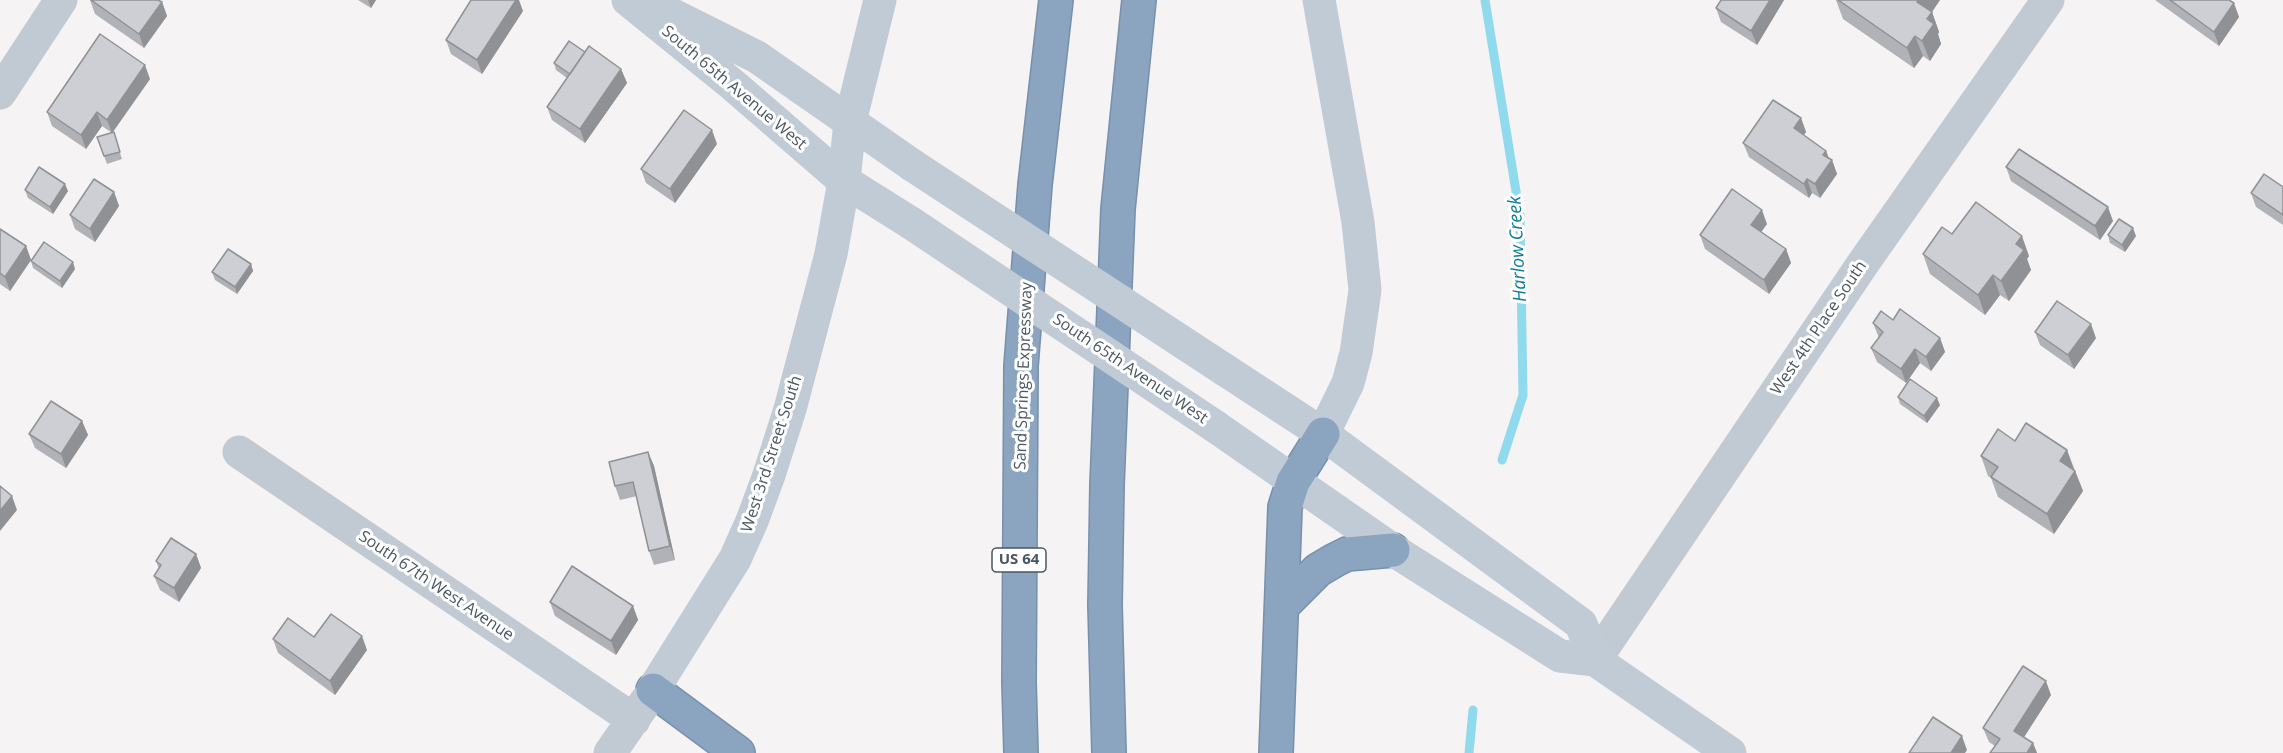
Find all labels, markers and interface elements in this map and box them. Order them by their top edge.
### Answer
street label: South 65th Avenue West [658,22,810,154]
water label: Harlow Creek [1504,195,1532,303]
street label: West 4th Place South [1767,257,1871,399]
street label: Sand Springs Expressway [1011,282,1037,470]
street label: South 65th Avenue West [1049,310,1211,428]
street label: West 3rd Street South [738,373,806,535]
street label: South 67th West Avenue [355,527,517,645]
road number: US 64 [992,548,1046,572]

